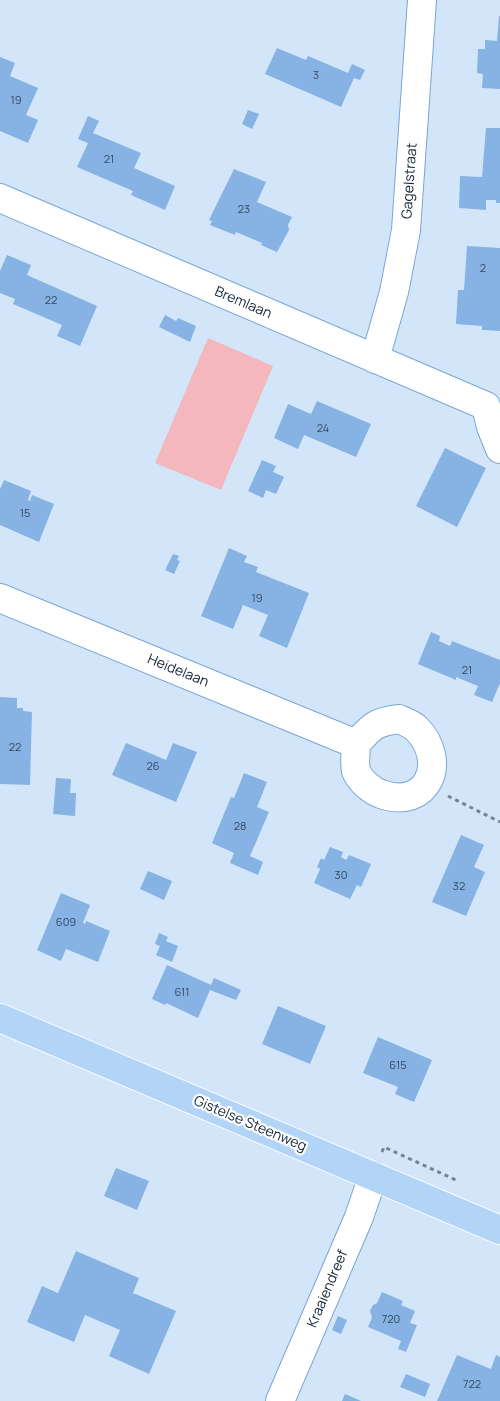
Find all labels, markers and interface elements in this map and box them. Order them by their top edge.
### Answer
house number: 3 [313,69,319,83]
house number: 19 [10,94,22,108]
street label: Gagelstraat [399,142,421,220]
house number: 21 [104,153,114,167]
house number: 23 [238,203,250,217]
house number: 2 [480,262,486,276]
street label: Bremlaan [212,283,274,323]
house number: 22 [45,294,57,308]
house number: 24 [317,422,329,436]
house number: 15 [20,507,30,521]
house number: 19 [251,592,263,606]
street label: Heidelaan [145,651,211,691]
house number: 21 [462,664,472,678]
house number: 22 [9,741,21,755]
house number: 26 [146,760,160,774]
house number: 28 [234,820,246,834]
house number: 30 [335,869,347,883]
house number: 32 [453,880,465,894]
house number: 609 [56,916,76,930]
house number: 611 [174,986,190,1000]
house number: 615 [389,1059,407,1073]
street label: Gistelse Steenweg [191,1093,309,1155]
street label: Kraaiendreef [304,1248,352,1330]
house number: 720 [382,1313,400,1327]
house number: 722 [463,1378,481,1392]

